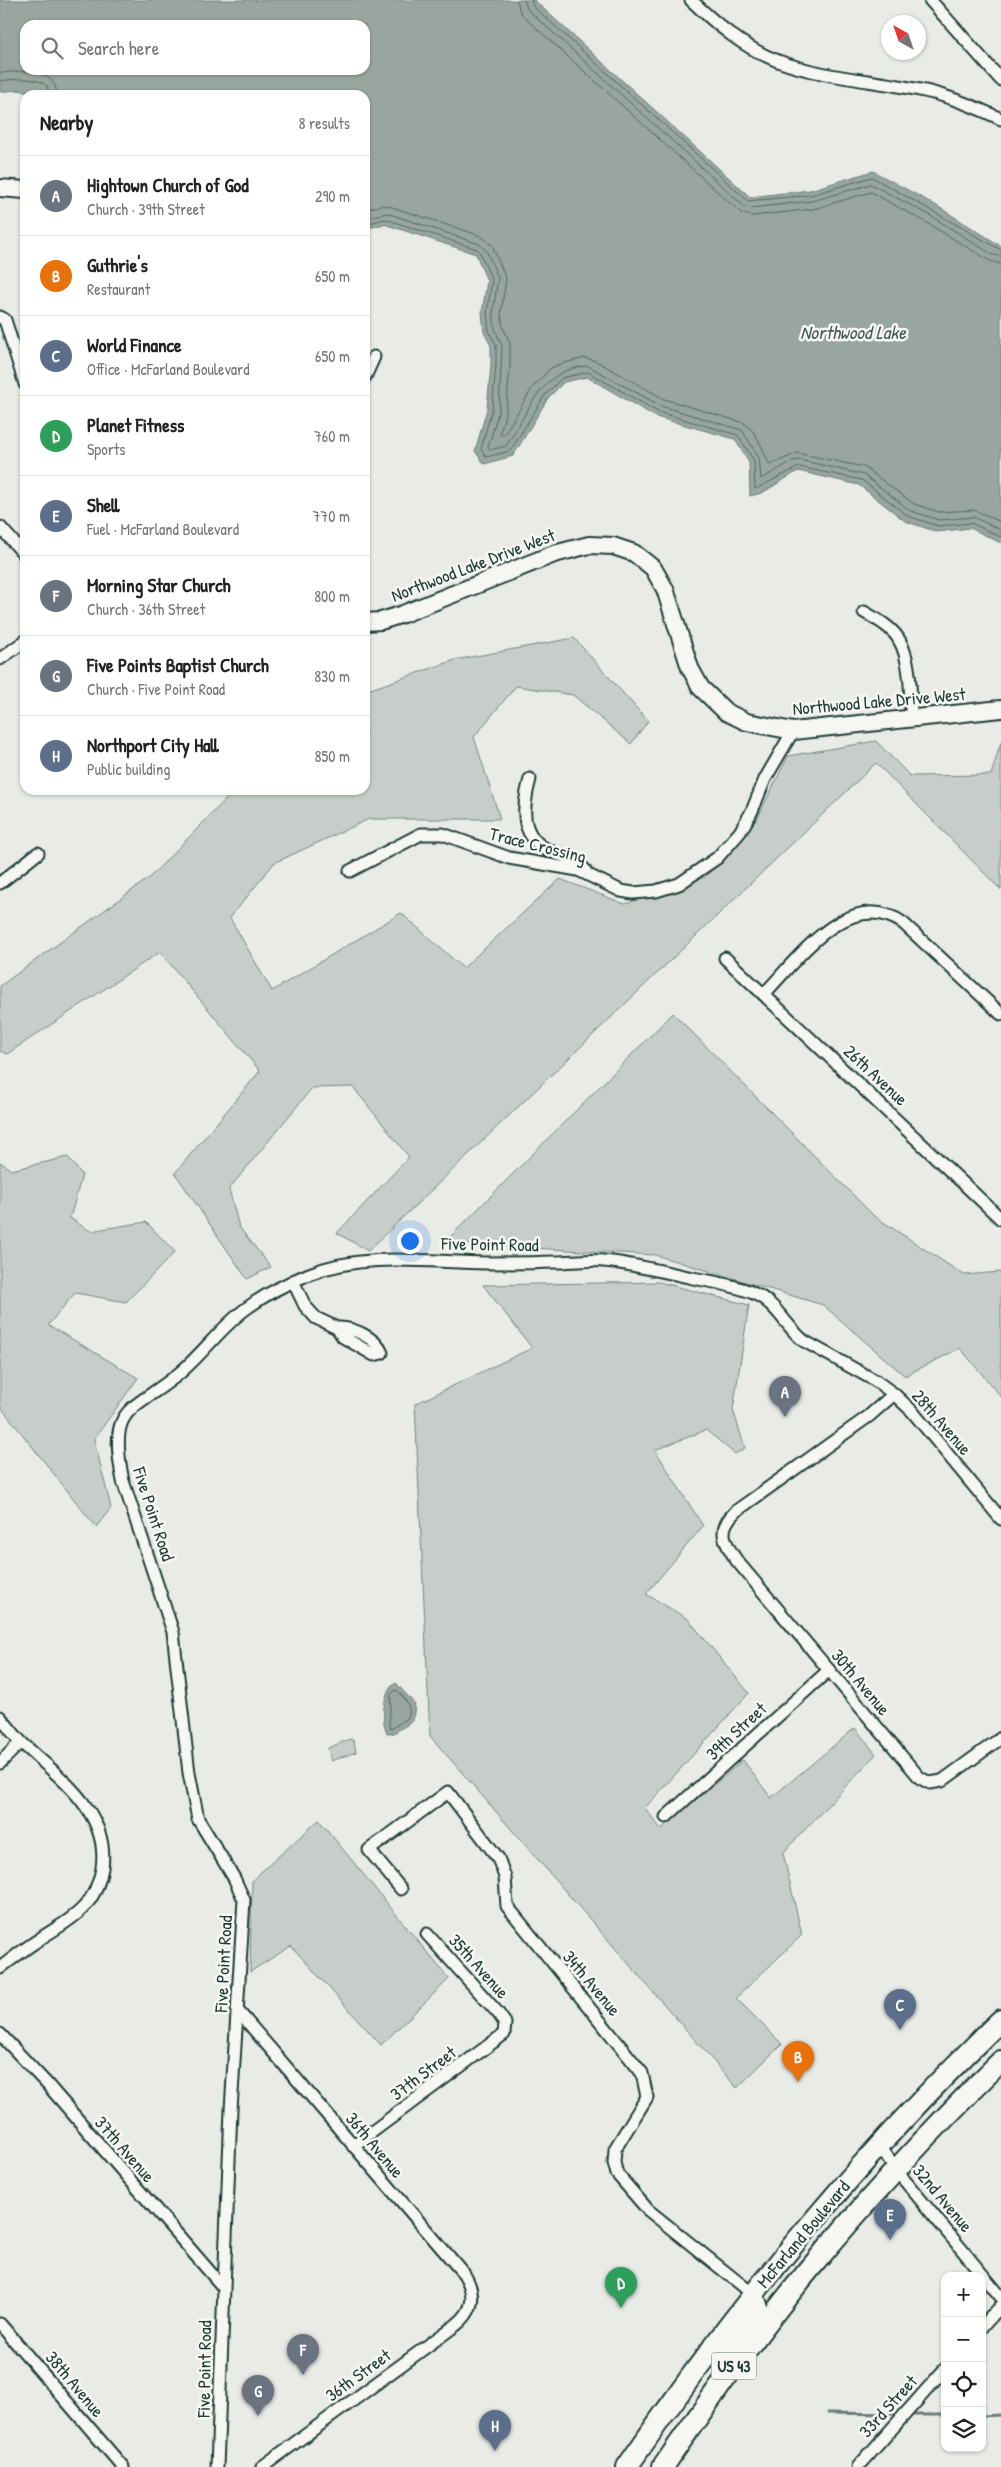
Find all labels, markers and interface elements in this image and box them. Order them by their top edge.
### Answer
north arrow [881,15,926,60]
search box [20,20,370,75]
icon: search [38,34,66,62]
text: Search here [78,35,159,61]
text: Nearby [40,108,93,137]
text: 8 results [298,112,350,134]
text: Hightown Church of God [87,172,249,198]
text: A [52,185,60,207]
text: 290 m [315,185,350,207]
text: Church · 39th Street [87,198,205,220]
text: Guthrie's [87,252,148,278]
text: B [52,265,60,287]
text: 650 m [315,265,350,287]
text: Restaurant [87,278,150,300]
water label: Northwood Lake [800,319,907,345]
text: World Finance [87,332,181,358]
text: C [52,345,60,367]
text: 650 m [315,345,350,367]
text: Office · McFarland Boulevard [87,358,250,380]
text: Planet Fitness [87,412,184,438]
text: D [52,425,60,447]
text: 760 m [314,425,350,447]
text: Sports [87,438,125,460]
text: Shell [87,492,119,518]
text: E [52,505,60,527]
text: 770 m [312,505,350,527]
text: Fuel · McFarland Boulevard [87,518,239,540]
street label: Northwood Lake Drive West [388,522,559,608]
text: Morning Star Church [87,572,231,598]
text: F [53,585,59,607]
text: 800 m [314,585,350,607]
text: Church · 36th Street [87,598,205,620]
text: Five Points Baptist Church [87,652,269,678]
text: G [52,665,60,687]
text: 830 m [314,665,350,687]
text: Church · Five Point Road [87,678,225,700]
street label: Northwood Lake Drive West [792,681,967,721]
text: Northport City Hall [87,732,219,758]
text: H [52,745,60,767]
text: 850 m [315,745,350,767]
text: Public building [87,758,170,780]
street label: Trace Crossing [487,821,589,869]
street label: 26th Avenue [839,1039,913,1111]
your location [397,1228,423,1254]
street label: Five Point Road [440,1231,539,1257]
pin: A [769,1376,801,1417]
street label: 28th Avenue [906,1384,978,1460]
street label: Five Point Road [127,1463,181,1564]
street label: 30th Avenue [826,1643,896,1721]
street label: 39th Street [700,1696,772,1766]
street label: Five Point Road [208,1915,238,2014]
street label: 35th Avenue [443,1928,515,2004]
street label: 34th Avenue [557,1945,627,2021]
pin: C [884,1989,916,2030]
street label: 37th Street [385,2039,462,2106]
pin: B [782,2041,814,2082]
street label: 36th Avenue [340,2107,410,2183]
street label: 37th Avenue [89,2110,161,2188]
street label: 32nd Avenue [907,2159,979,2237]
street label: McFarland Boulevard [751,2175,855,2293]
pin: E [874,2199,906,2240]
pin: D [605,2267,637,2308]
map controls [941,2272,986,2452]
button: + [941,2272,986,2317]
button: − [941,2317,986,2362]
street label: Five Point Road [191,2320,217,2419]
pin: F [287,2334,319,2375]
street label: 36th Street [320,2342,396,2407]
street label: 38th Avenue [40,2346,110,2422]
road number: US 43 [712,2352,756,2380]
button: locate [941,2362,986,2407]
street label: 33rd Street [853,2369,923,2443]
pin: G [242,2375,274,2416]
button: layers [941,2407,986,2452]
pin: H [479,2410,511,2451]

